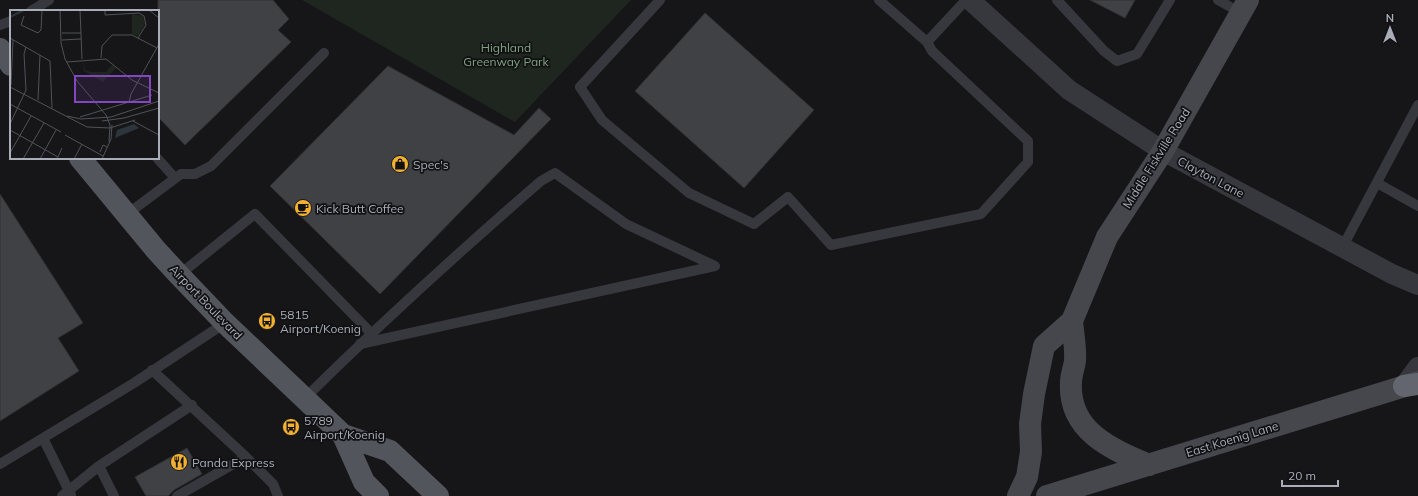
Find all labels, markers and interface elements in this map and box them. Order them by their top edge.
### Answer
north arrow [1370,8,1410,48]
inset map [10,10,159,159]
text: N [1386,11,1394,25]
park label: Highland Greenway Park [463,40,549,69]
street label: Middle Fiskville Road [1119,105,1193,211]
street label: Clayton Lane [1175,153,1247,201]
shop icon: Spec's [390,154,410,174]
place label: Spec's [413,157,449,172]
cafe icon: Kick Butt Coffee [293,198,313,218]
place label: Kick Butt Coffee [316,201,404,216]
street label: Airport Boulevard [166,261,246,343]
place label: 5815 Airport/Koenig [280,307,361,336]
bus stop icon: 5815 Airport/Koenig [257,311,277,331]
place label: 5789 Airport/Koenig [304,413,385,442]
bus stop icon: 5789 Airport/Koenig [281,417,301,437]
street label: East Koenig Lane [1184,418,1280,460]
restaurant icon: Panda Express [169,452,189,472]
place label: Panda Express [192,455,275,470]
scale bar [1282,462,1338,488]
text: 20 m [1288,468,1316,483]

